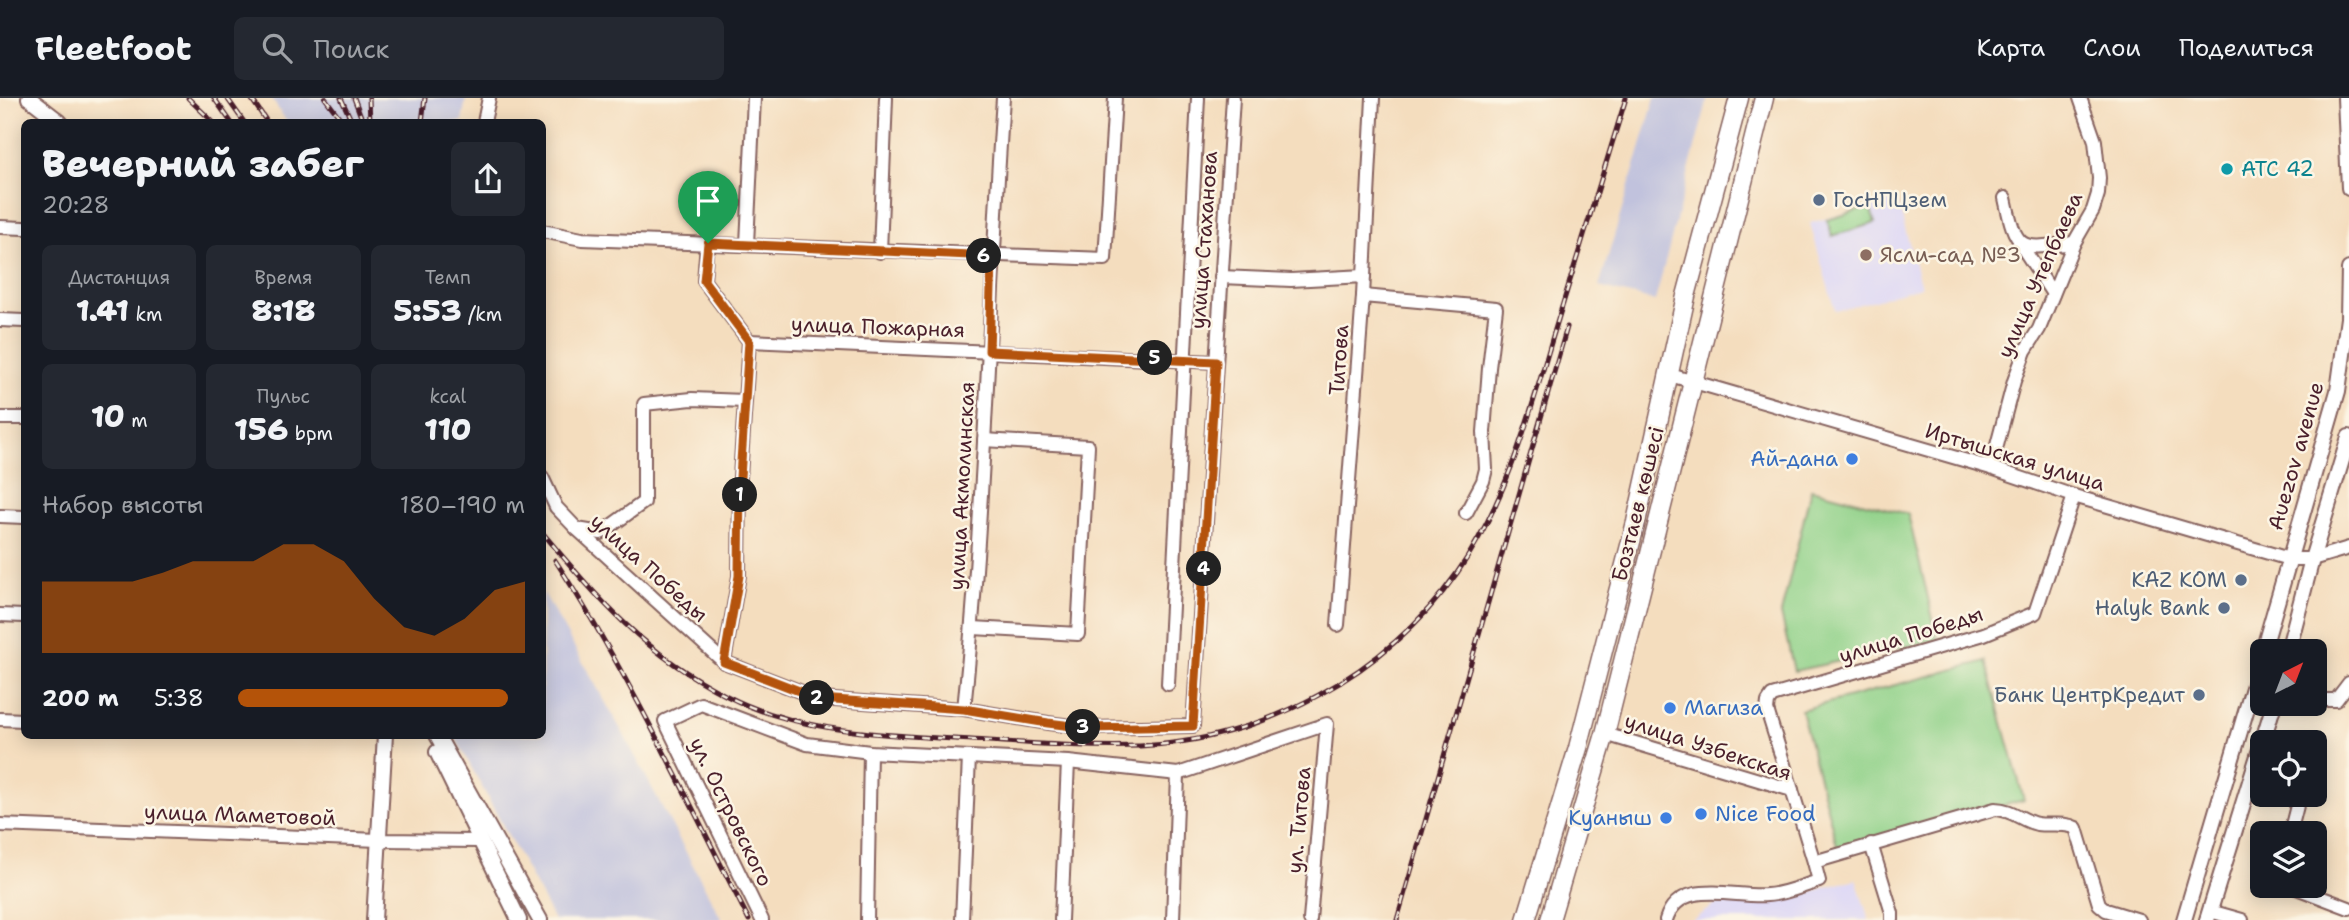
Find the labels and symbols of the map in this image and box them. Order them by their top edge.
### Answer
street label: улица Стаханова [1184,150,1224,330]
place label: АТС 42 [2241,155,2314,183]
marker: АТС 42 [2219,161,2235,177]
pin [678,171,738,243]
place label: ГосНПЦзем [1833,186,1947,214]
street label: улица Утепбаева [1991,188,2089,362]
marker: ГосНПЦзем [1811,192,1827,208]
pin: 6 [967,238,1002,274]
place label: Ясли-сад №3 [1880,241,2021,269]
marker: Ясли-сад №3 [1858,247,1874,263]
street label: улица Пожарная [791,310,965,344]
street label: Титова [1323,324,1355,396]
pin: 5 [1138,341,1172,376]
street label: Auezov avenue [2261,379,2331,533]
street label: улица Акмолинская [943,381,981,591]
street label: Иртышская улица [1922,416,2108,498]
street label: Бозтаев көшесі [1605,423,1671,585]
place label: Ай-дана [1750,445,1838,473]
marker: Ай-дана [1844,451,1860,467]
pin: 1 [722,478,758,512]
street label: улица Победы [584,508,714,628]
pin: 4 [1186,552,1222,587]
place label: KAZ KOM [2131,566,2227,594]
marker: KAZ KOM [2233,572,2249,588]
place label: Halyk Bank [2095,594,2210,622]
street label: улица Победы [1836,600,1986,670]
marker: Halyk Bank [2216,600,2232,616]
north arrow [2250,639,2328,716]
pin: 2 [800,680,834,716]
place label: Банк ЦентрКредит [1994,681,2185,709]
marker: Банк ЦентрКредит [2191,687,2207,703]
place label: Магиза [1684,694,1763,722]
marker: Магиза [1662,700,1678,716]
street label: улица Узбекская [1621,707,1795,787]
pin: 3 [1066,710,1100,744]
street label: ул. Островского [683,733,779,891]
street label: ул. Титова [1280,765,1318,875]
street label: улица Маметовой [144,798,337,832]
place label: Nice Food [1715,800,1816,828]
place label: Куаныш [1568,804,1652,832]
marker: Nice Food [1693,806,1709,822]
marker: Куаныш [1658,810,1674,826]

